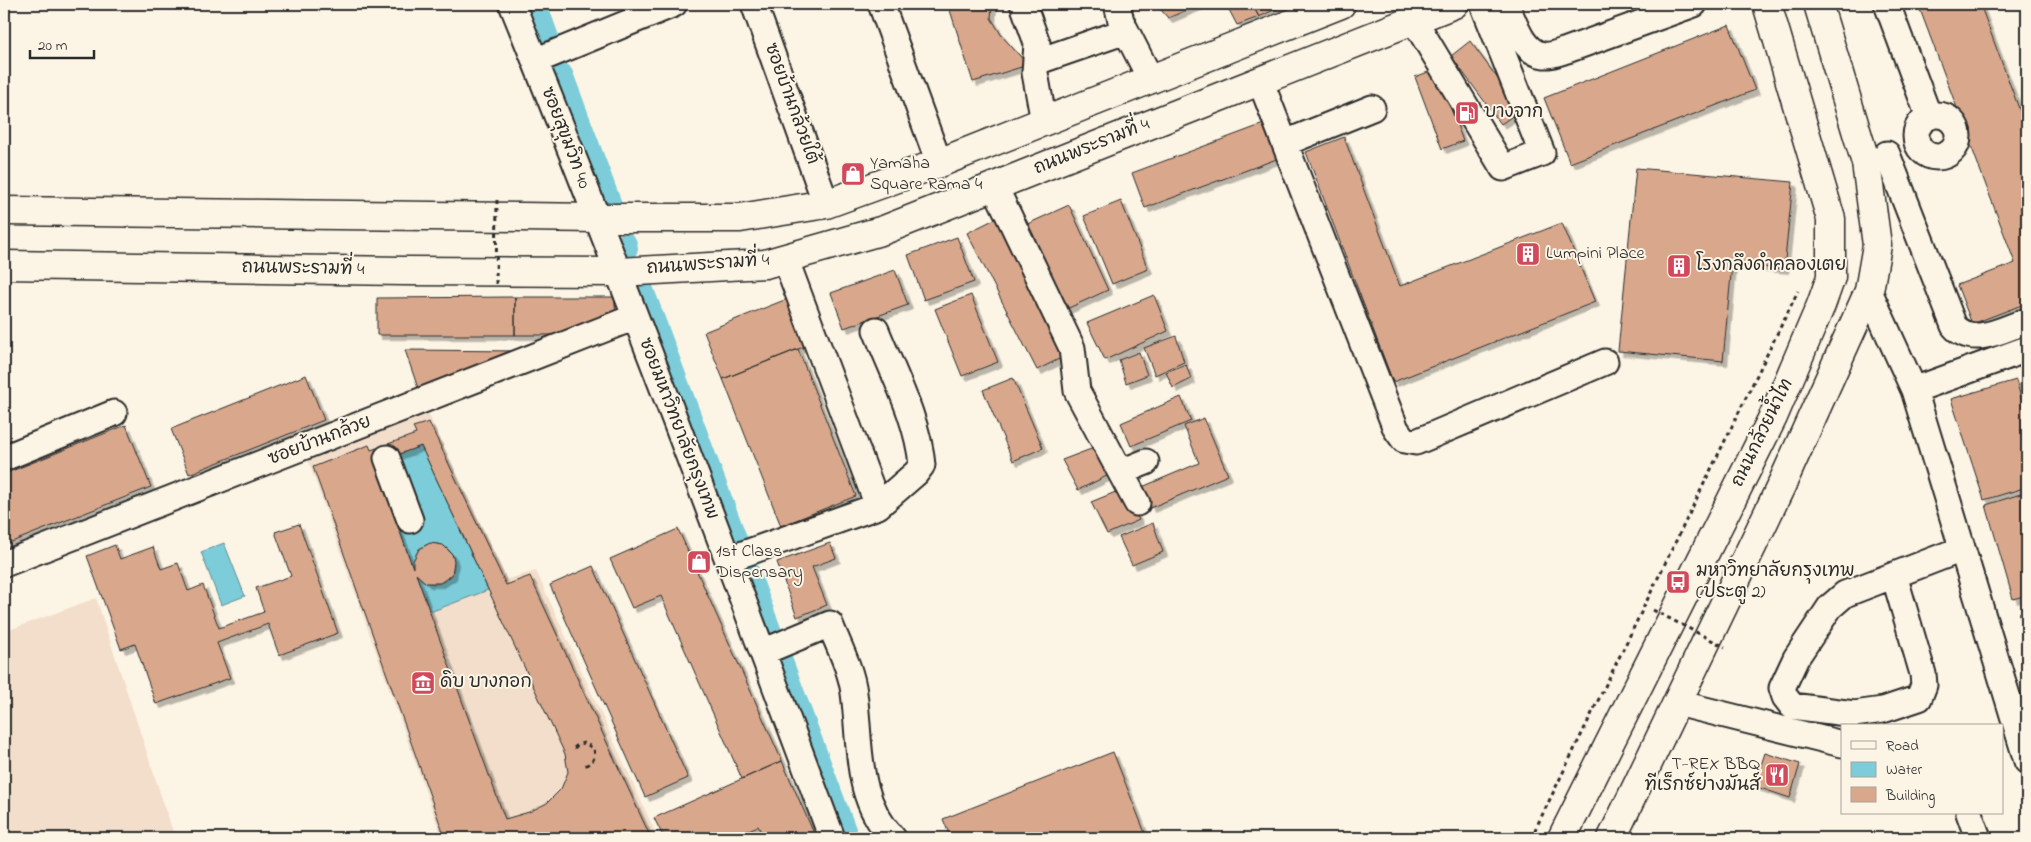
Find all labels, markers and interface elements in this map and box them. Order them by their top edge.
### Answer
scale bar [30,28,94,60]
text: 20 m [38,35,68,57]
street label: ซอยบ้านกล้วยใต้ [757,39,827,168]
street label: ซอยสุขุมวิท 40 [534,83,596,193]
fuel station icon: บางจาก [1454,100,1480,126]
place label: บางจาก [1484,100,1543,126]
street label: ถนนพระรามที่ 4 [1028,105,1154,182]
place label: Yamaha Square Rama 4 [870,151,983,198]
shop icon: Yamaha Square Rama 4 [840,161,866,187]
street label: ถนนพระรามที่ 4 [645,241,771,282]
building icon: Lumpini Place [1515,241,1541,267]
place label: Lumpini Place [1546,241,1646,267]
street label: ถนนพระรามที่ 4 [241,248,365,283]
place label: โรงกลึงดำคลองเตย [1696,251,1846,279]
building icon: โรงกลึงดำคลองเตย [1666,253,1692,279]
street label: ซอยมหาวิทยาลัยกรุงเทพ [631,334,725,524]
street label: ถนนกล้วยน้ำไท [1720,372,1801,492]
street label: ซอยบ้านกล้วย [264,409,375,473]
place label: 1st Class Dispensary [715,539,803,586]
shop icon: 1st Class Dispensary [686,549,712,575]
place label: มหาวิทยาลัยกรุงเทพ (ประตู 2) [1696,559,1855,606]
bus stop icon: มหาวิทยาลัยกรุงเทพ (ประตู 2) [1665,569,1691,595]
museum icon: ดิบ บางกอก [410,670,436,696]
place label: ดิบ บางกอก [440,670,532,696]
legend [1841,724,2004,814]
text: Road [1886,735,1919,757]
place label: T-REX BBQ ทีเร็กซ์ย่างมันส์ [1644,752,1762,799]
text: Water [1886,759,1922,781]
restaurant icon: T-REX BBQ ทีเร็กซ์ย่างมันส์ [1764,762,1790,788]
text: Building [1885,785,1935,808]

